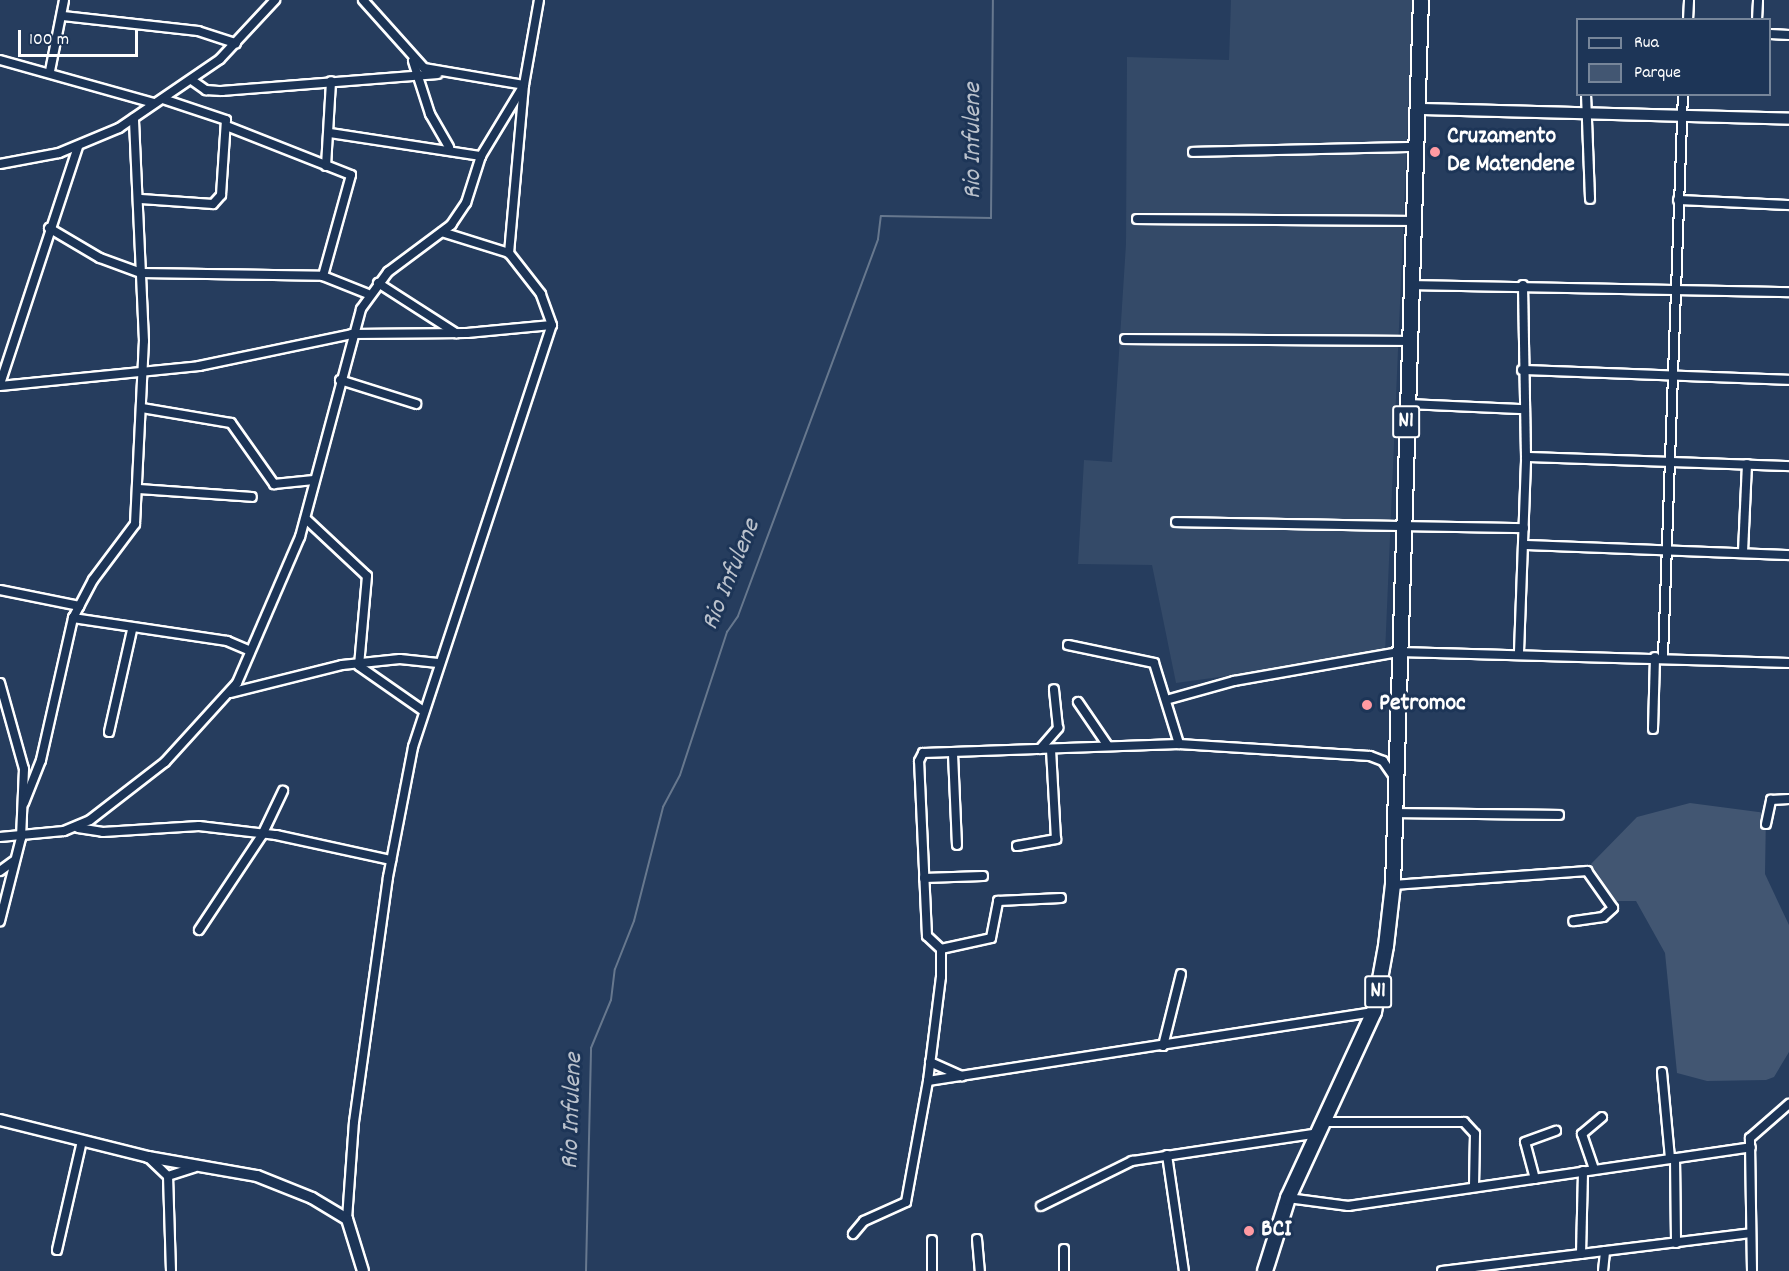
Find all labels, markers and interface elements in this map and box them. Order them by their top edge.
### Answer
scale bar [21,18,141,56]
legend [1576,18,1771,96]
text: 100 m [29,28,69,53]
text: Rua [1634,31,1659,56]
text: Parque [1634,61,1681,86]
water label: Rio Infulene [958,83,990,199]
place label: Cruzamento De Matendene [1447,124,1575,180]
marker: Cruzamento De Matendene [1428,145,1442,159]
road number: N1 [1391,403,1421,441]
water label: Rio Infulene [696,515,768,635]
place label: Petromoc [1379,691,1466,719]
marker: Petromoc [1360,698,1374,712]
road number: N1 [1363,973,1393,1011]
water label: Rio Infulene [555,1052,591,1170]
place label: BCI [1261,1217,1292,1245]
marker: BCI [1242,1224,1256,1238]

